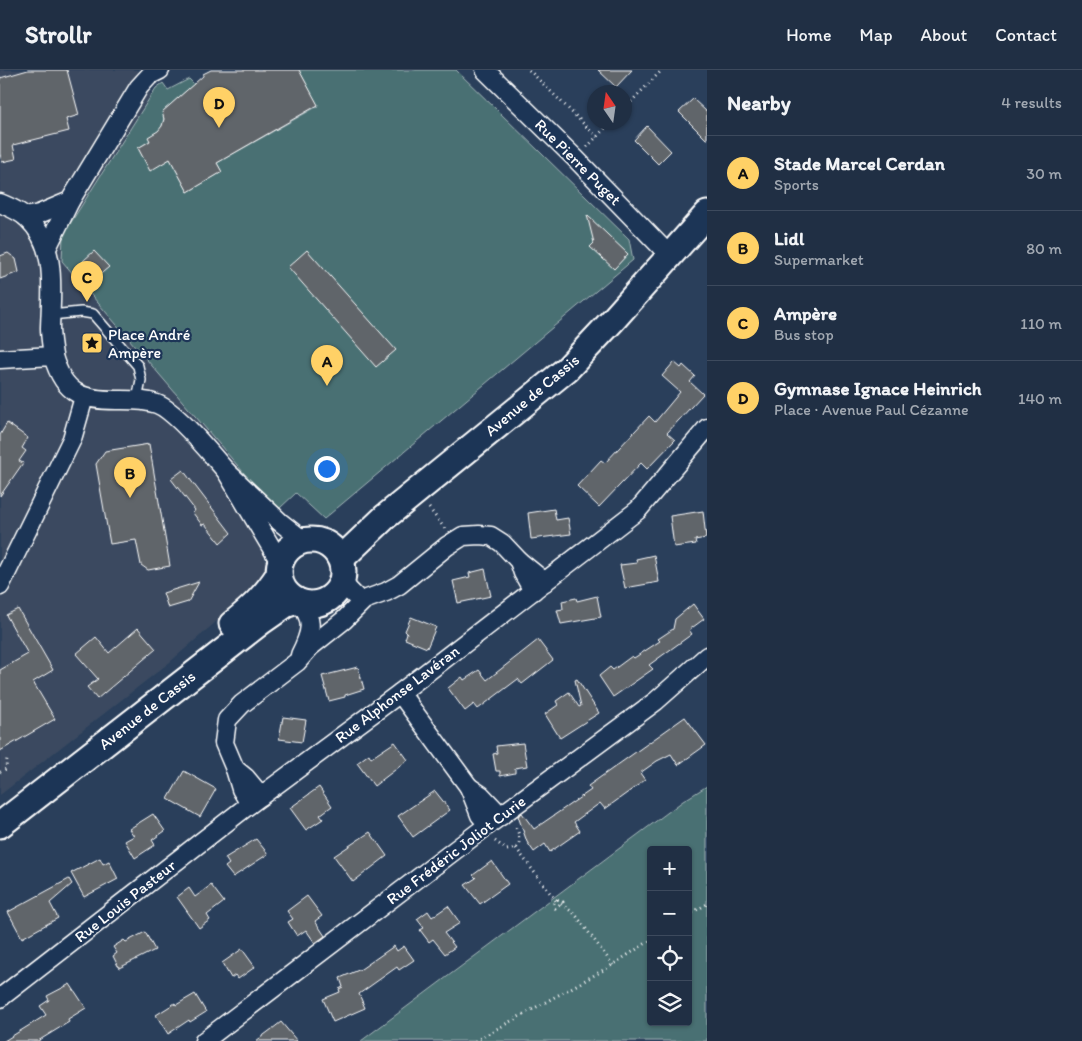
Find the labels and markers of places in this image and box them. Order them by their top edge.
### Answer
pin: D [203,87,235,128]
pin: C [71,261,103,302]
place label: Place André Ampère [108,325,190,362]
place icon: Place André Ampère [80,331,104,355]
pin: A [311,345,343,386]
pin: B [114,457,146,498]

